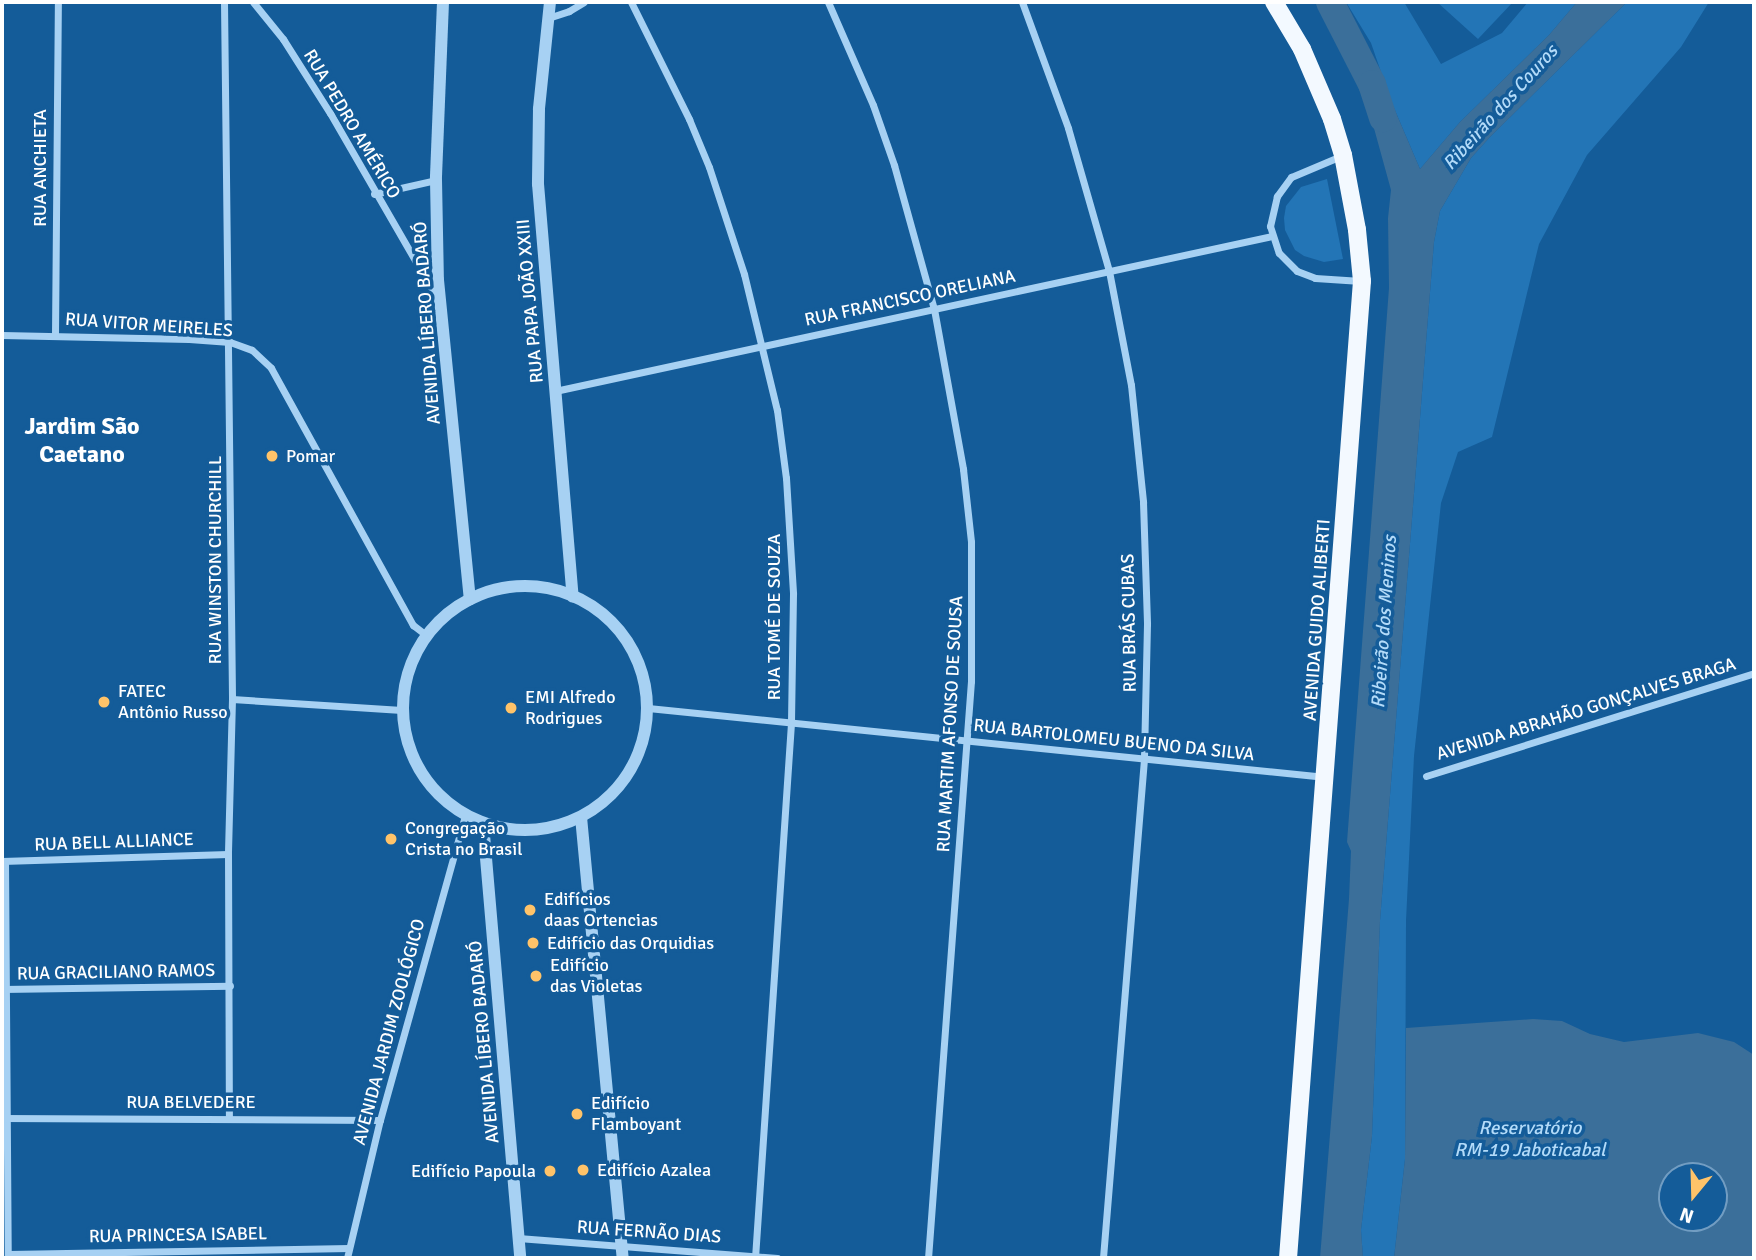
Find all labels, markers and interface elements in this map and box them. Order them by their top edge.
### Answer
water label: Ribeirão dos Couros [1439,41,1563,175]
street label: RUA PEDRO AMÉRICO [299,46,405,202]
street label: RUA ANCHIETA [29,109,51,227]
street label: RUA PAPA JOÃO XXIII [512,218,548,384]
street label: AVENIDA LÍBERO BADARÓ [409,221,445,425]
street label: RUA FRANCISCO ORELIANA [803,265,1017,331]
street label: RUA VITOR MEIRELES [64,308,234,342]
district label: Jardim São Caetano [24,413,140,469]
place label: Pomar [286,445,335,467]
marker: Pomar [264,448,280,464]
street label: RUA WINSTON CHURCHILL [204,456,226,664]
street label: AVENIDA GUIDO ALIBERTI [1299,518,1335,722]
street label: RUA TOMÉ DE SOUZA [763,534,785,700]
water label: Ribeirão dos Meninos [1368,535,1402,709]
street label: RUA BRÁS CUBAS [1117,553,1141,693]
street label: RUA MARTIM AFONSO DE SOUSA [932,595,968,853]
street label: AVENIDA ABRAHÃO GONÇALVES BRAGA [1434,653,1738,765]
place label: FATEC Antônio Russo [118,681,228,724]
place label: EMI Alfredo Rodrigues [525,687,615,730]
marker: FATEC Antônio Russo [96,694,112,710]
marker: EMI Alfredo Rodrigues [503,700,519,716]
street label: RUA BARTOLOMEU BUENO DA SILVA [972,715,1256,765]
place label: Congregação Crista no Brasil [405,818,522,860]
street label: RUA BELL ALLIANCE [34,828,194,856]
marker: Congregação Crista no Brasil [383,831,399,847]
place label: Edifícios daas Ortencias [544,889,658,932]
marker: Edifícios daas Ortencias [522,902,538,918]
street label: AVENIDA JARDIM ZOOLÓGICO [348,917,430,1147]
place label: Edifício das Orquidias [547,932,714,954]
marker: Edifício das Orquidias [525,935,541,951]
street label: AVENIDA LÍBERO BADARÓ [464,940,504,1144]
place label: Edifício das Violetas [550,955,642,998]
street label: RUA GRACILIANO RAMOS [17,959,215,985]
marker: Edifício das Violetas [528,968,544,984]
street label: RUA BELVEDERE [126,1091,256,1113]
place label: Edifício Flamboyant [591,1093,681,1136]
marker: Edifício Flamboyant [569,1106,585,1122]
water label: Reservatório RM-19 Jaboticabal [1454,1118,1606,1162]
place label: Edifício Azalea [597,1159,711,1181]
place label: Edifício Papoula [411,1160,536,1182]
marker: Edifício Azalea [575,1162,591,1178]
north arrow [1658,1162,1728,1232]
marker: Edifício Papoula [542,1163,558,1179]
text: N [1677,1201,1697,1228]
street label: RUA FERNÃO DIAS [576,1216,722,1248]
street label: RUA PRINCESA ISABEL [89,1223,267,1247]

